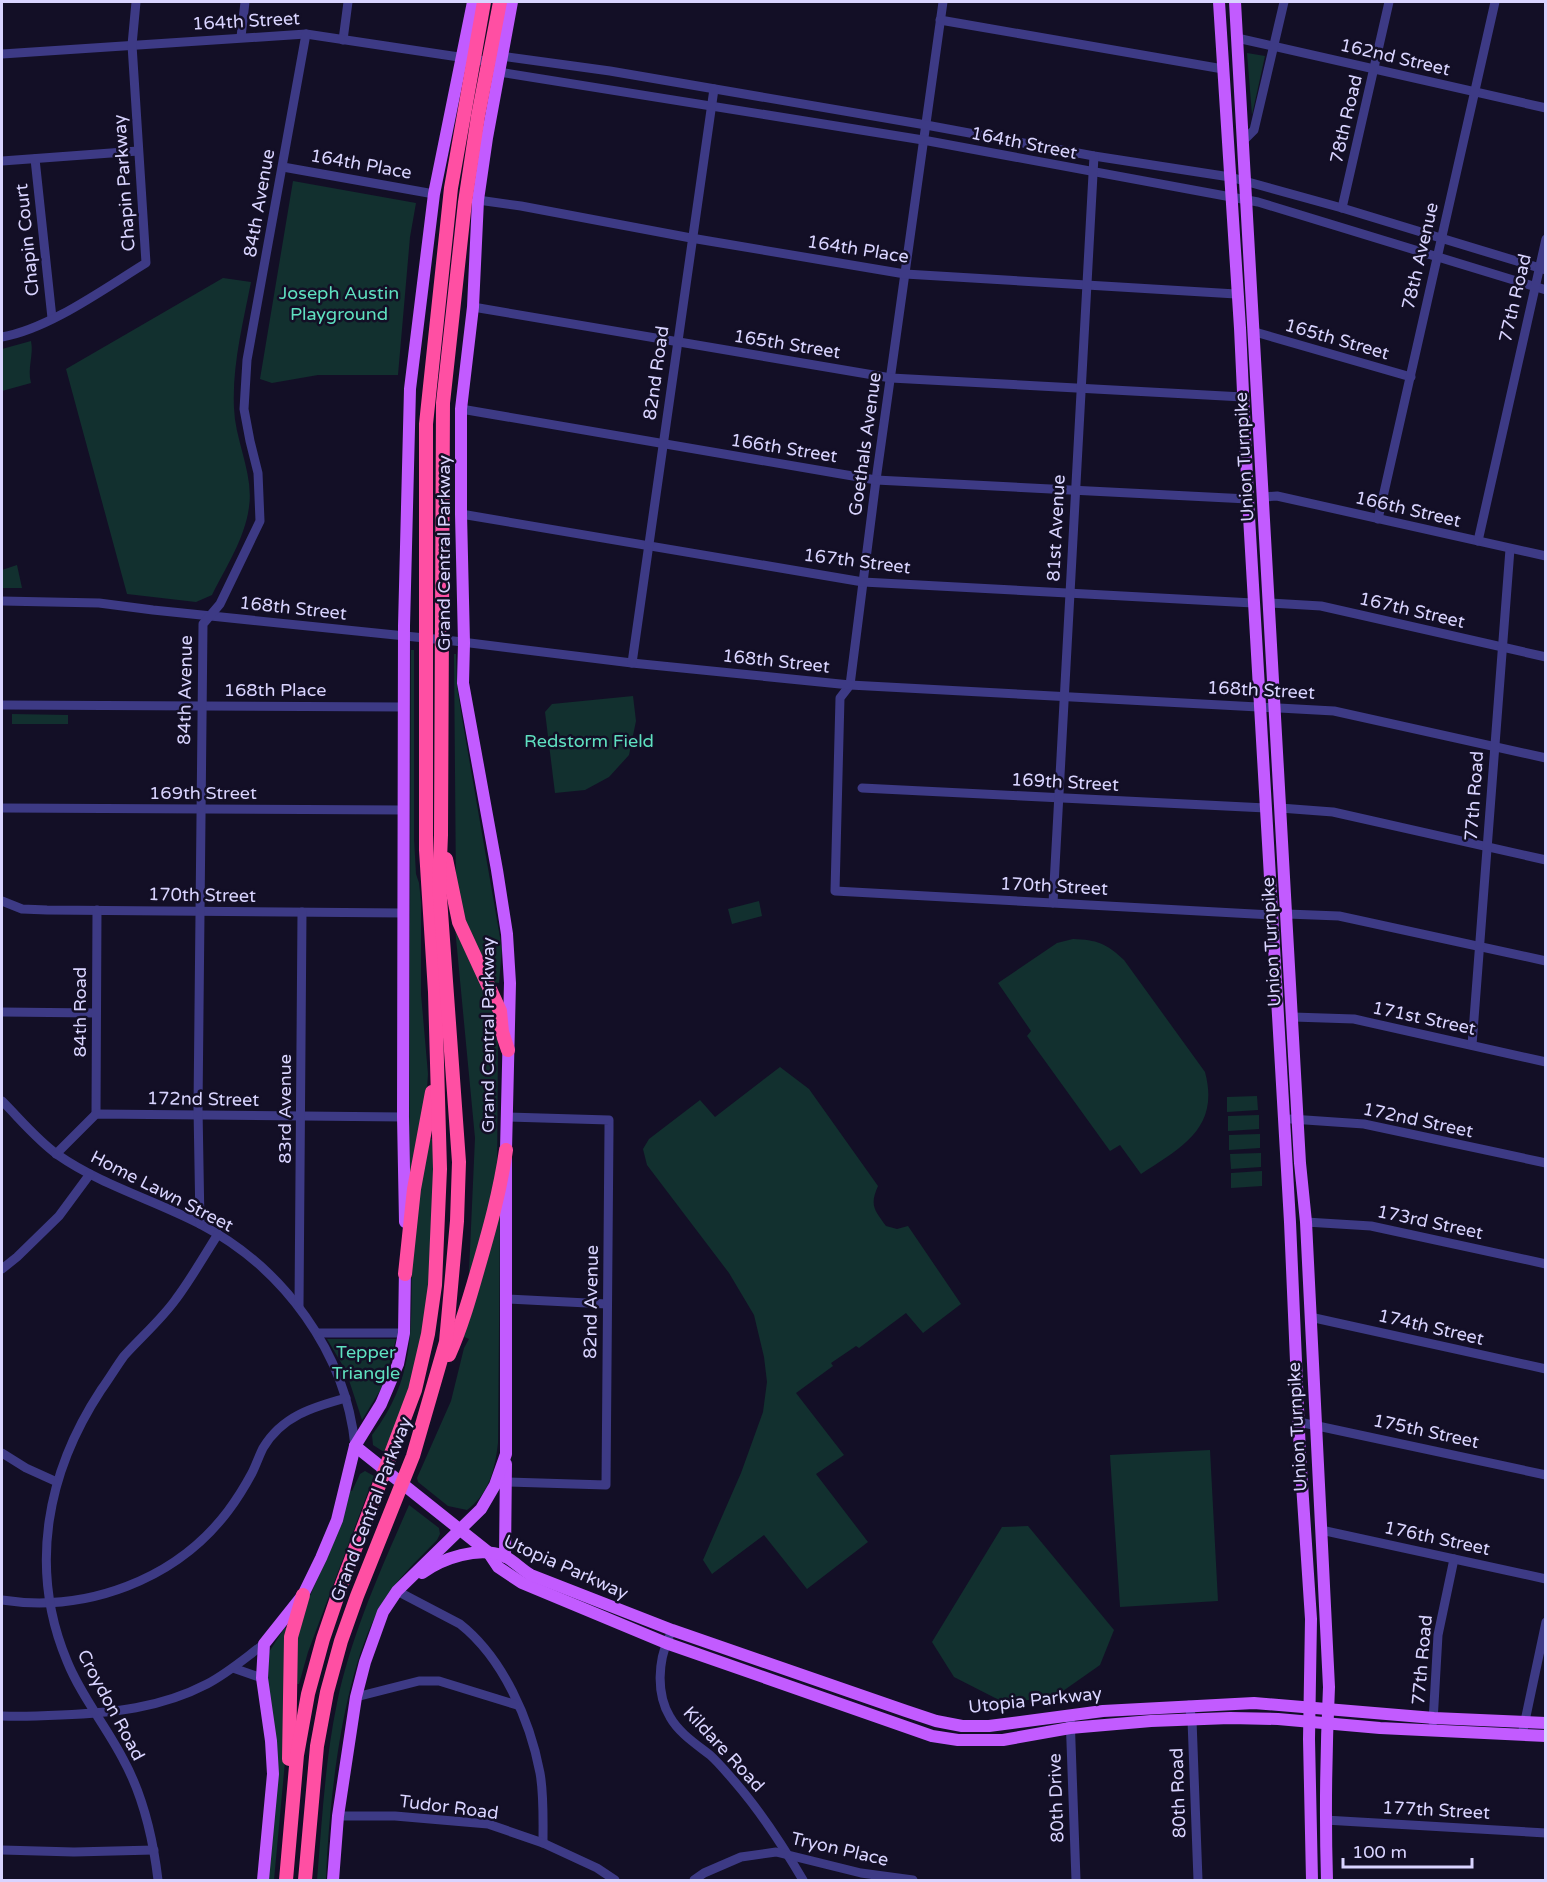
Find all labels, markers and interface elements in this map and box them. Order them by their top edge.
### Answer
street label: 164th Street [192,7,301,35]
street label: 162nd Street [1338,34,1452,80]
street label: 78th Road [1325,72,1367,166]
street label: Chapin Parkway [108,113,140,252]
street label: 164th Street [969,122,1079,164]
street label: 164th Place [309,144,413,184]
street label: 84th Avenue [239,147,279,259]
street label: Chapin Court [10,183,44,297]
street label: 78th Avenue [1397,200,1443,312]
street label: 164th Place [806,230,910,268]
street label: 77th Road [1494,251,1536,345]
park label: Joseph Austin Playground [279,282,399,325]
street label: 165th Street [1282,314,1392,364]
street label: 82nd Road [639,325,673,421]
street label: 165th Street [732,325,842,363]
street label: Goethals Avenue [844,371,886,517]
street label: Union Turnpike [1230,392,1258,522]
street label: 166th Street [729,429,839,467]
street label: Grand Central Parkway [433,455,455,651]
street label: 81st Avenue [1042,474,1070,582]
street label: 166th Street [1353,486,1463,532]
street label: 167th Street [802,544,912,579]
street label: 167th Street [1357,587,1467,633]
street label: 168th Street [238,591,348,625]
street label: 84th Avenue [173,635,197,745]
street label: 168th Street [721,644,831,678]
street label: 168th Street [1207,676,1316,704]
street label: 168th Place [224,679,326,701]
park label: Redstorm Field [524,730,654,752]
street label: 77th Road [1460,750,1488,842]
street label: 169th Street [1011,768,1120,796]
street label: 169th Street [149,782,257,804]
street label: 170th Street [1000,872,1109,900]
street label: Union Turnpike [1257,877,1285,1007]
street label: 170th Street [148,883,256,907]
street label: Grand Central Parkway [477,937,499,1133]
street label: 84th Road [69,967,91,1057]
street label: 171st Street [1370,996,1478,1040]
street label: 83rd Avenue [274,1054,296,1164]
street label: 172nd Street [147,1087,259,1111]
street label: 172nd Street [1361,1098,1475,1142]
street label: Home Lawn Street [87,1145,237,1237]
street label: 173rd Street [1375,1200,1485,1244]
street label: 82nd Avenue [579,1245,603,1359]
street label: 174th Street [1376,1304,1486,1350]
park label: Tepper Triangle [332,1341,400,1384]
street label: Union Turnpike [1283,1362,1311,1492]
street label: 175th Street [1371,1409,1481,1453]
street label: Grand Central Parkway [326,1413,417,1604]
street label: 176th Street [1382,1516,1492,1560]
street label: Utopia Parkway [500,1530,632,1604]
street label: 77th Road [1407,1614,1437,1706]
street label: Croydon Road [73,1646,149,1764]
street label: Utopia Parkway [967,1682,1103,1718]
street label: Kildare Road [679,1702,769,1796]
street label: 80th Road [1165,1747,1191,1839]
street label: 80th Drive [1043,1753,1069,1843]
street label: Tudor Road [398,1790,500,1824]
street label: 177th Street [1382,1796,1491,1824]
street label: Tryon Place [789,1827,891,1871]
scale bar [1343,1831,1472,1869]
text: 100 m [1352,1841,1407,1863]

